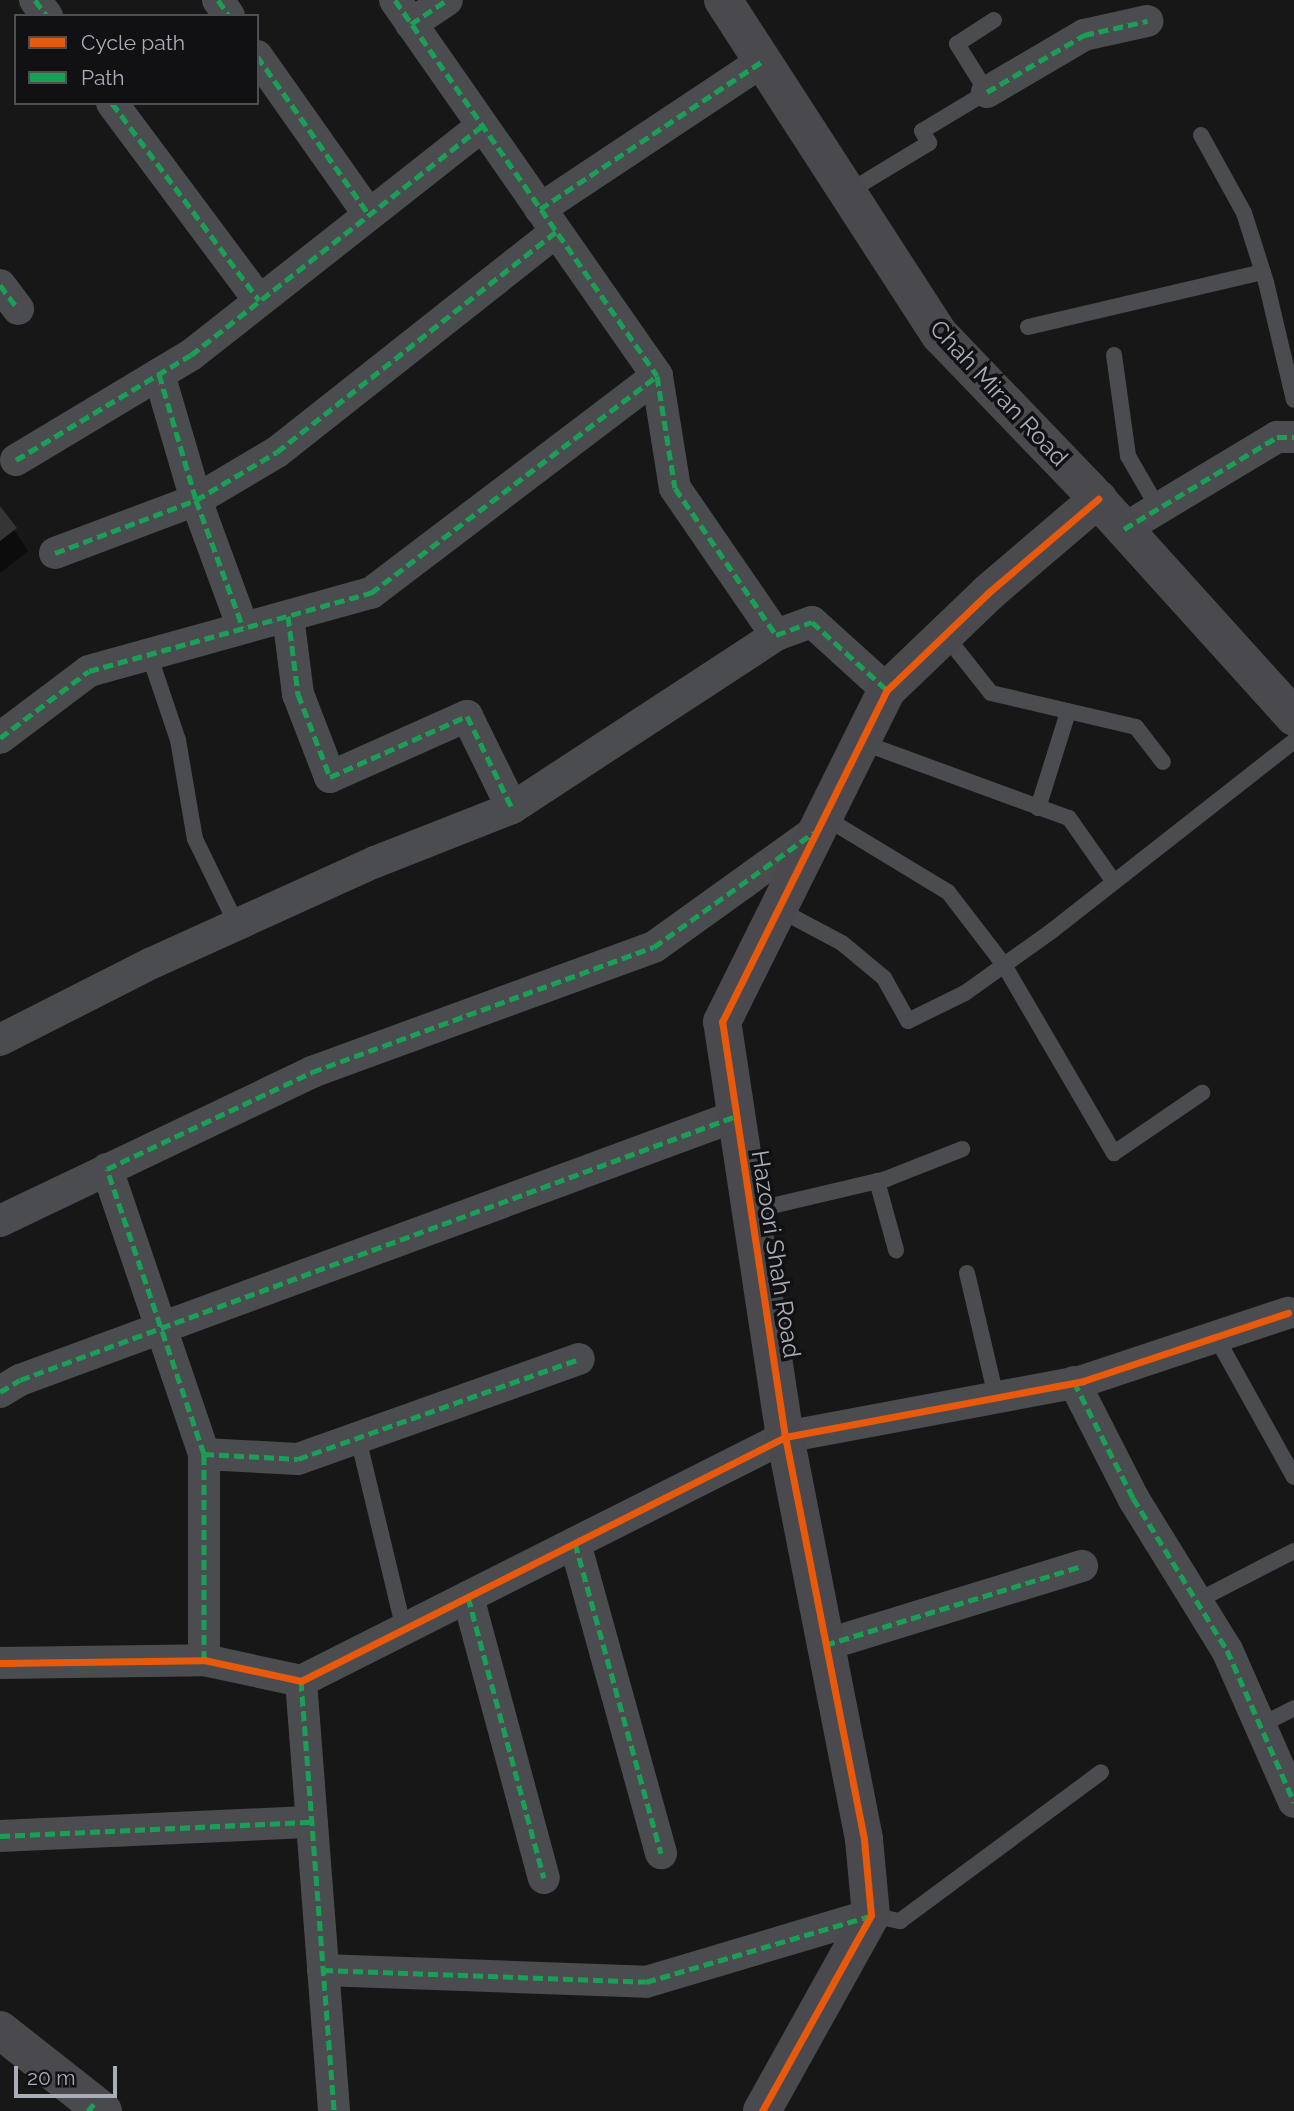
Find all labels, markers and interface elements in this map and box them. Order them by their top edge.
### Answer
legend [14,14,259,105]
text: Cycle path [81,30,185,55]
text: Path [81,65,125,90]
street label: Chah Miran Road [924,314,1074,472]
street label: Hazoori Shah Road [745,1148,807,1360]
scale bar [18,2052,121,2096]
text: 20 m [27,2065,75,2090]

